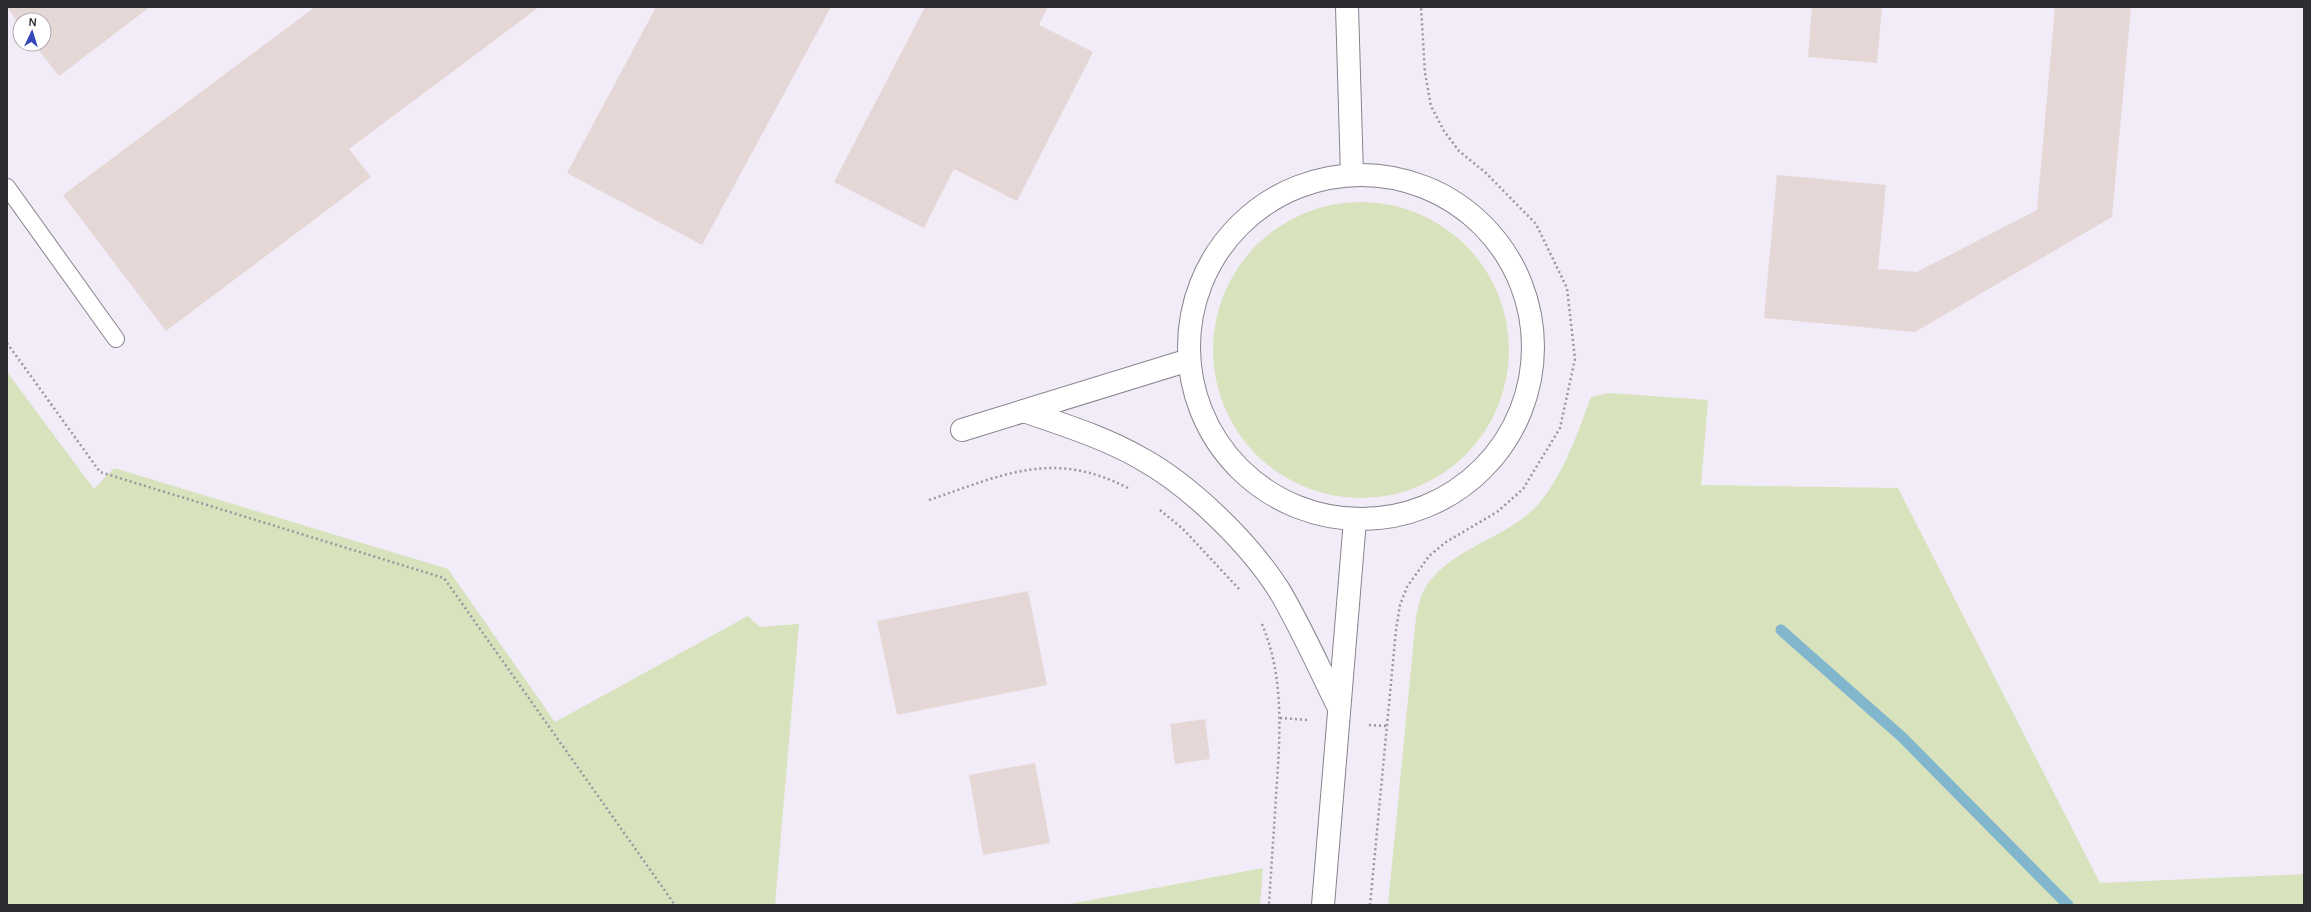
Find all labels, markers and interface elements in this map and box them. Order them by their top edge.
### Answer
north arrow [12,12,52,52]
text: N [28,14,37,29]

